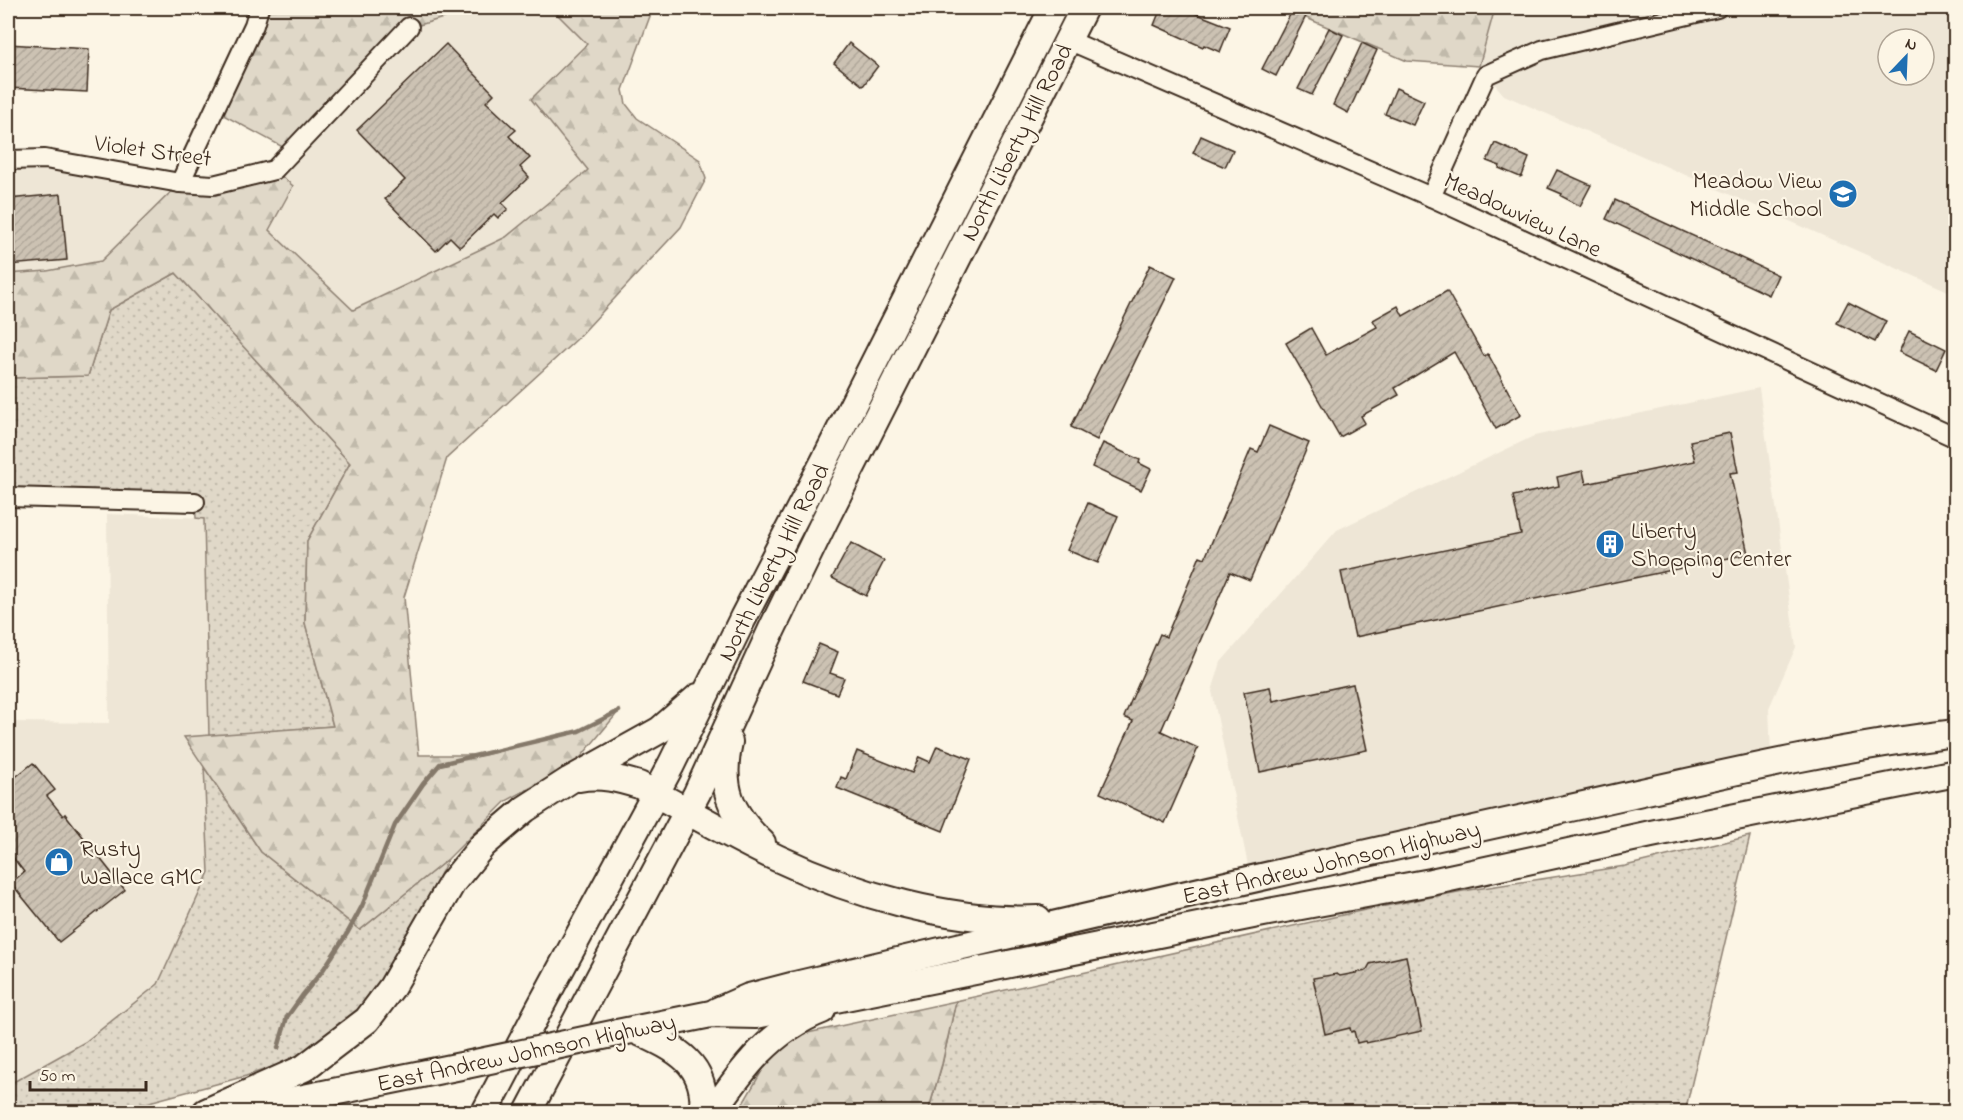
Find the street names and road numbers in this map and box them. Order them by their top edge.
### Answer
street label: North Liberty Hill Road [953,38,1084,248]
street label: Violet Street [91,127,213,178]
street label: Meadowview Lane [1437,164,1607,268]
street label: North Liberty Hill Road [710,458,841,668]
street label: East Andrew Johnson Highway [1179,813,1484,917]
street label: East Andrew Johnson Highway [374,1006,679,1104]

